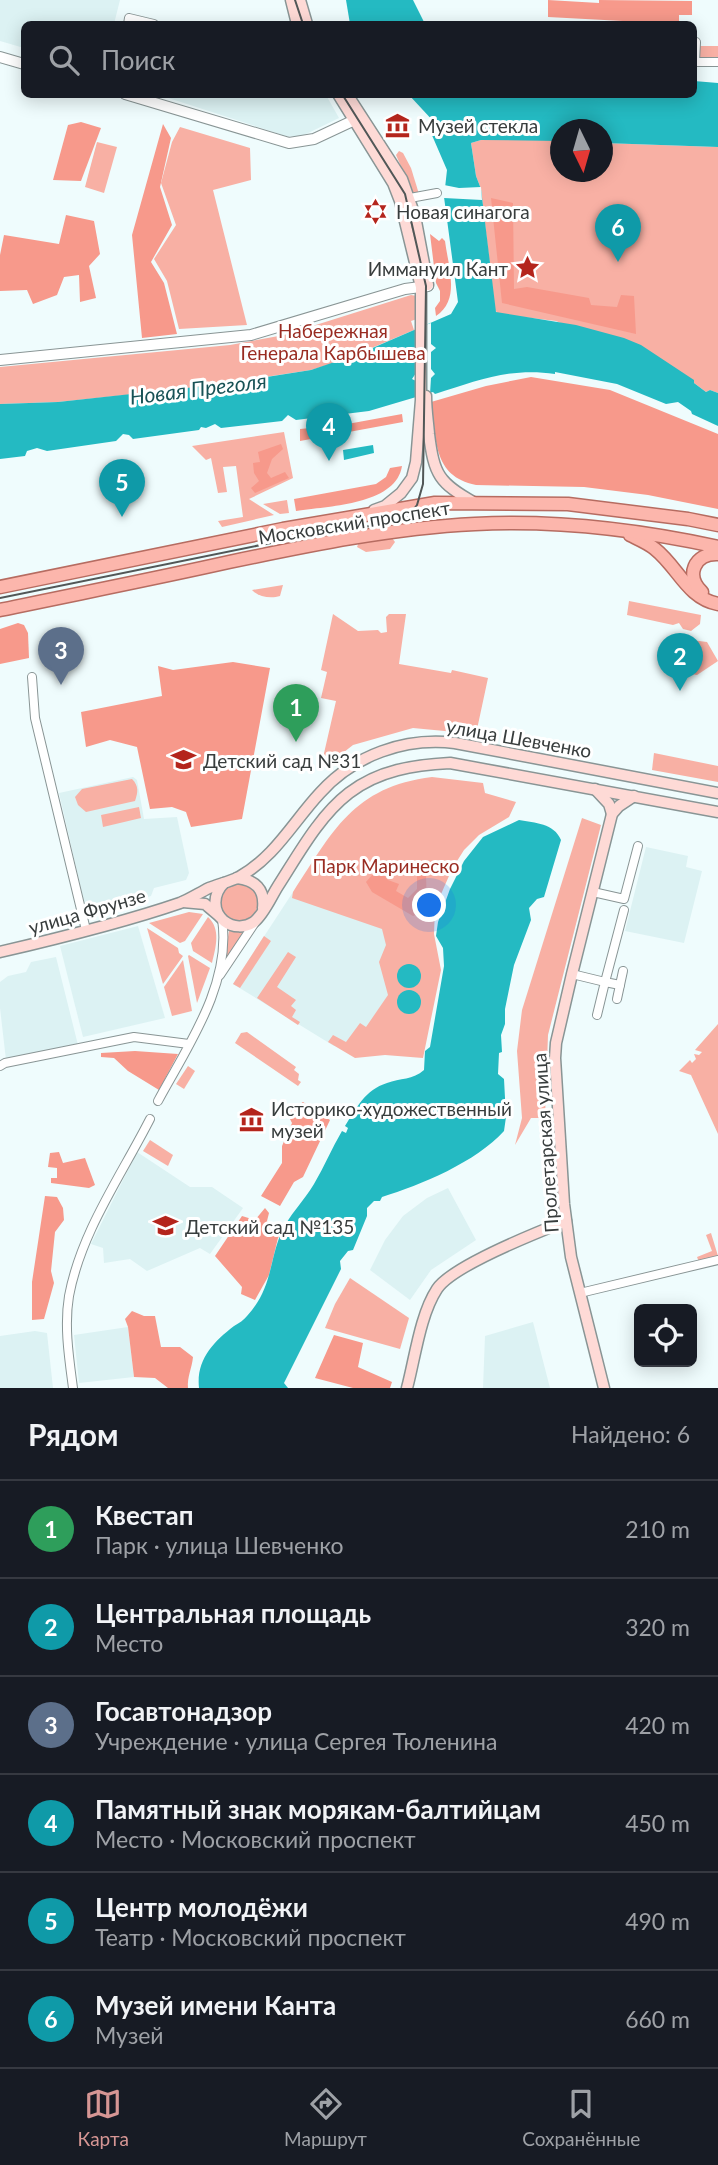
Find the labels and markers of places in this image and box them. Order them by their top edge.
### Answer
museum icon: Музей стекла [384,111,412,139]
place label: Музей стекла [418,114,538,137]
synagogue icon: Новая синагога [362,197,390,225]
place label: Новая синагога [396,200,530,223]
pin: 6 [595,204,641,262]
place icon: Иммануил Кант [514,254,542,282]
place label: Иммануил Кант [368,257,508,280]
pin: 4 [306,403,352,461]
pin: 5 [99,459,145,517]
pin: 3 [38,627,84,685]
pin: 2 [657,633,703,691]
pin: 1 [273,684,319,742]
school or university icon: Детский сад №31 [169,746,197,774]
place label: Детский сад №31 [203,749,361,772]
place label: Историко-художественный музей [271,1097,512,1142]
museum icon: Историко-художественный музей [237,1105,265,1133]
school or university icon: Детский сад №135 [151,1212,179,1240]
place label: Детский сад №135 [185,1215,354,1238]

